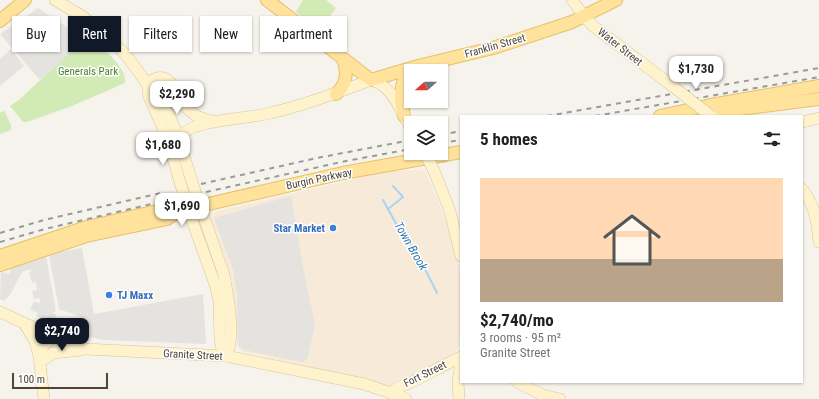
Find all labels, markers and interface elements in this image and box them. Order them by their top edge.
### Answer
chip: Buy [12,16,60,52]
chip: Rent [68,16,121,52]
chip: Filters [129,16,192,52]
chip: New [200,16,252,52]
chip: Apartment [260,16,347,52]
street label: Water Street [595,25,645,69]
street label: Franklin Street [463,31,527,61]
pin: $1,730 [663,56,729,90]
text: $1,730 [678,61,714,76]
north arrow [404,64,448,108]
map controls [404,64,448,160]
park label: Generals Park [58,65,118,78]
pin: $2,290 [144,81,210,115]
text: $2,290 [159,86,195,101]
button: layers [404,116,448,160]
icon: filters [761,128,783,150]
text: 5 homes [480,129,538,149]
pin: $1,680 [130,132,196,166]
text: $1,680 [145,137,181,152]
street label: Burgin Parkway [285,166,353,192]
pin: $1,690 [149,193,215,227]
text: $1,690 [164,198,200,213]
icon: home [596,204,668,276]
water label: Town Brook [391,219,431,274]
place label: Star Market [273,222,326,235]
marker: Star Market [328,223,338,233]
place label: TJ Maxx [117,289,153,302]
marker: TJ Maxx [104,290,114,300]
text: $2,740/mo [480,310,554,330]
pin: $2,740 [29,318,95,352]
text: $2,740 [44,323,80,338]
text: 3 rooms · 95 m² [480,330,561,345]
text: Granite Street [480,345,550,360]
street label: Granite Street [163,347,223,363]
street label: Fort Street [402,358,448,390]
scale bar [12,371,108,390]
text: 100 m [18,373,45,386]

